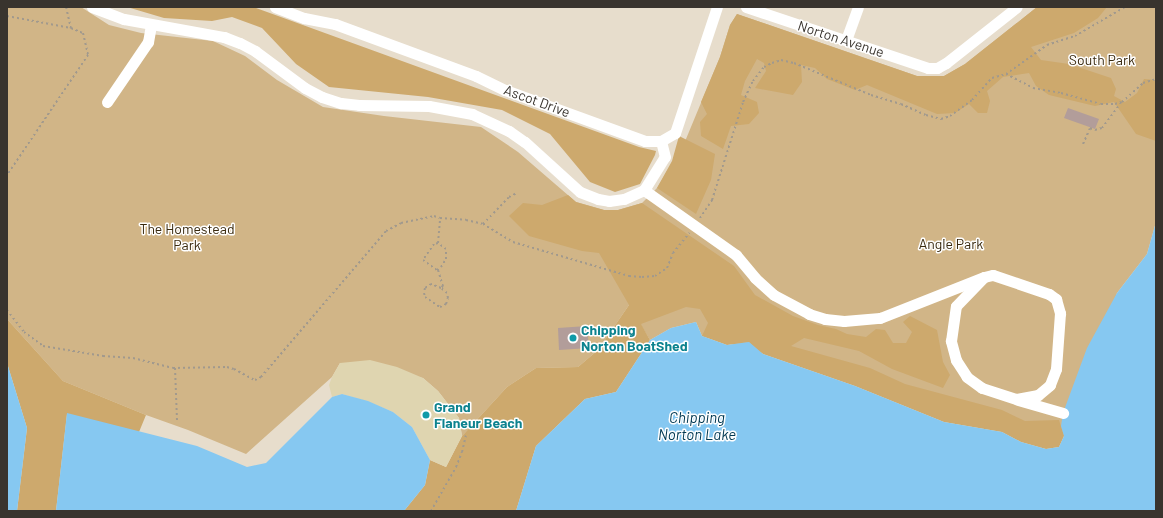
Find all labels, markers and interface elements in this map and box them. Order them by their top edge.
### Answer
street label: Norton Avenue [796,17,886,61]
park label: South Park [1069,52,1135,68]
street label: Ascot Drive [502,81,572,121]
park label: The Homestead Park [139,221,235,254]
park label: Angle Park [919,236,983,252]
place label: Chipping Norton BoatShed [581,322,688,354]
marker: Chipping Norton BoatShed [568,333,578,343]
place label: Grand Flaneur Beach [434,399,523,432]
water label: Chipping Norton Lake [658,408,736,443]
marker: Grand Flaneur Beach [421,410,431,420]

